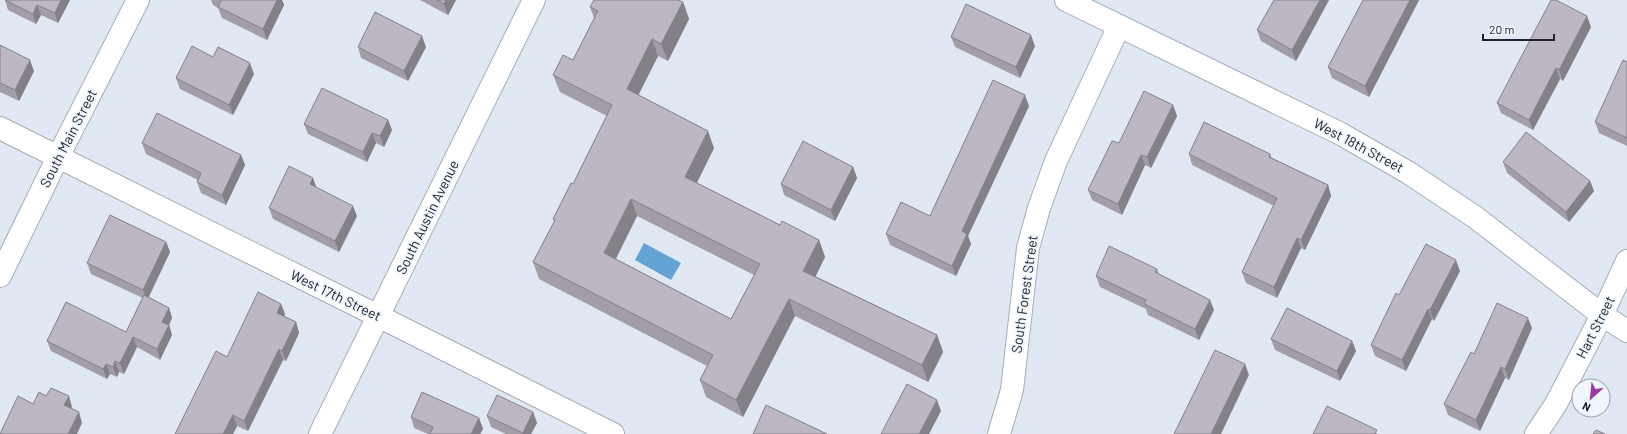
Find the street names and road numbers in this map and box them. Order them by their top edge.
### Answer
street label: South Main Street [36,86,100,190]
street label: West 18th Street [1311,114,1407,176]
street label: South Austin Avenue [392,157,462,277]
street label: South Forest Street [1007,234,1041,354]
street label: West 17th Street [288,266,384,324]
street label: Hart Street [1572,293,1618,361]

